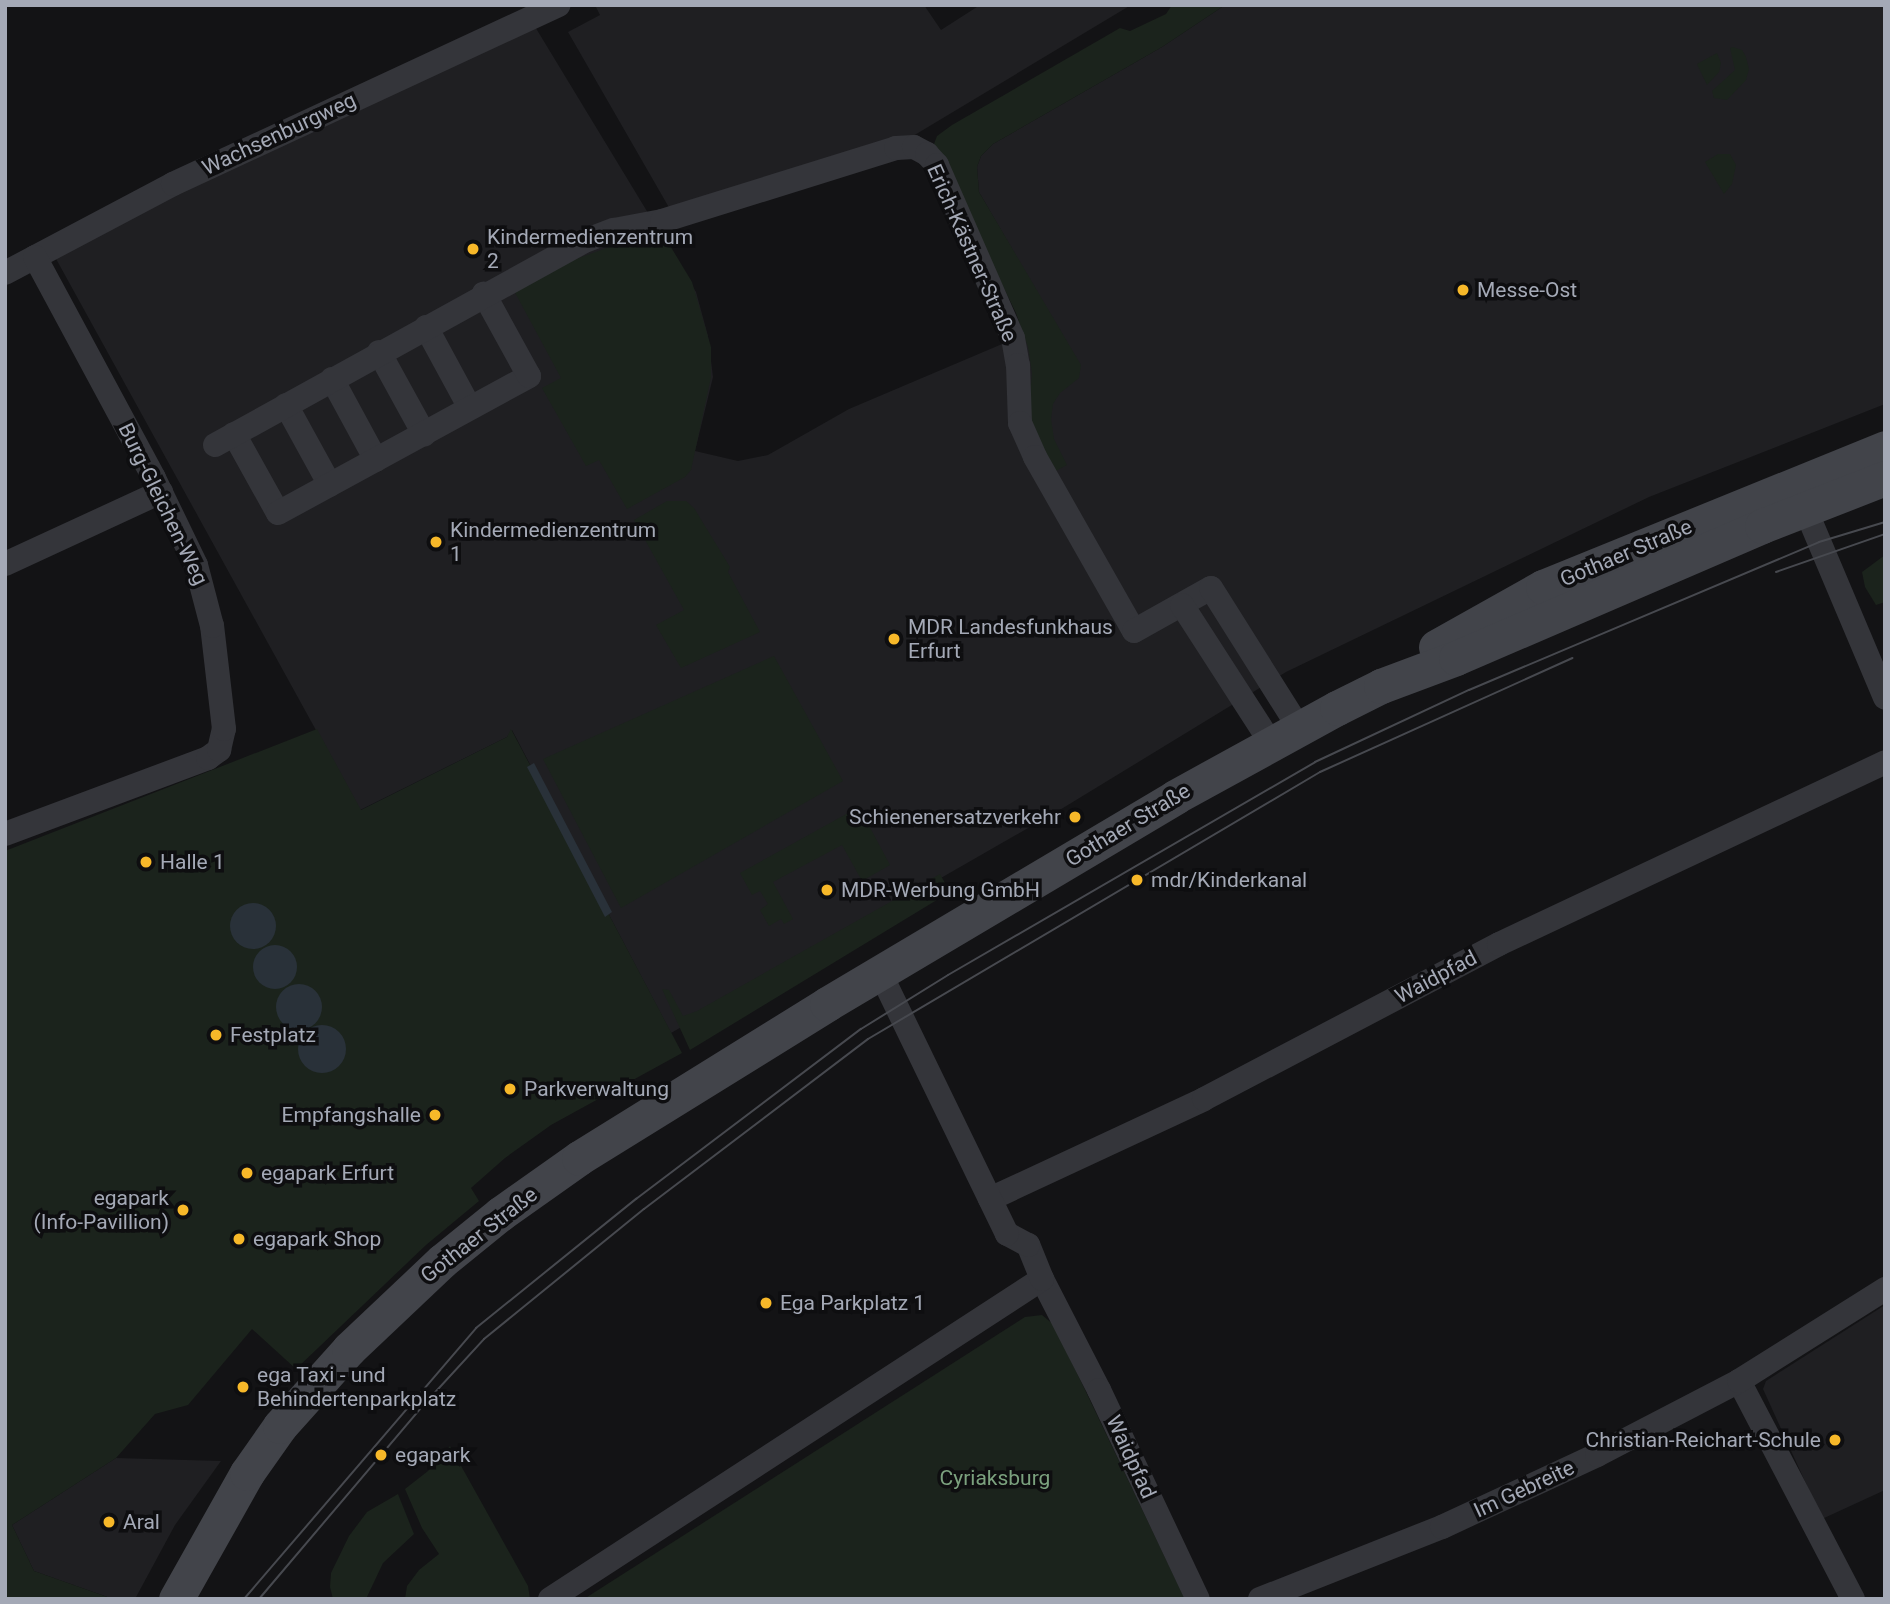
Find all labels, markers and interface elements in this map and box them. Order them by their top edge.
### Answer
street label: Wachsenburgweg [198,87,360,181]
street label: Erich-Kästner-Straße [922,160,1022,346]
place label: Kindermedienzentrum 2 [487,224,693,274]
marker: Kindermedienzentrum 2 [465,241,481,257]
place label: Messe-Ost [1477,277,1577,303]
marker: Messe-Ost [1455,282,1471,298]
street label: Burg-Gleichen-Weg [113,419,213,589]
street label: Gothaer Straße [1556,514,1696,592]
place label: Kindermedienzentrum 1 [450,517,656,567]
marker: Kindermedienzentrum 1 [428,534,444,550]
place label: MDR Landesfunkhaus Erfurt [908,614,1113,664]
marker: MDR Landesfunkhaus Erfurt [886,631,902,647]
street label: Gothaer Straße [1061,778,1195,872]
place label: Schienenersatzverkehr [849,804,1061,830]
marker: Schienenersatzverkehr [1067,809,1083,825]
place label: Halle 1 [160,849,225,875]
marker: Halle 1 [138,854,154,870]
place label: mdr/Kinderkanal [1151,867,1307,893]
marker: mdr/Kinderkanal [1129,872,1145,888]
place label: MDR-Werbung GmbH [841,877,1040,903]
marker: MDR-Werbung GmbH [819,882,835,898]
street label: Waidpfad [1391,945,1481,1009]
place label: Festplatz [230,1022,316,1048]
marker: Festplatz [208,1027,224,1043]
place label: Parkverwaltung [524,1076,669,1102]
marker: Parkverwaltung [502,1081,518,1097]
place label: Empfangshalle [282,1102,421,1128]
marker: Empfangshalle [427,1107,443,1123]
place label: egapark Erfurt [261,1160,394,1186]
marker: egapark Erfurt [239,1165,255,1181]
street label: Gothaer Straße [416,1182,542,1288]
place label: egapark (Info-Pavillion) [34,1185,169,1235]
marker: egapark (Info-Pavillion) [175,1202,191,1218]
place label: egapark Shop [253,1226,381,1252]
marker: egapark Shop [231,1231,247,1247]
place label: Ega Parkplatz 1 [780,1290,925,1316]
marker: Ega Parkplatz 1 [758,1295,774,1311]
place label: ega Taxi - und Behindertenparkplatz [257,1362,456,1412]
marker: ega Taxi - und Behindertenparkplatz [235,1379,251,1395]
street label: Waidpfad [1101,1411,1161,1503]
place label: Christian-Reichart-Schule [1586,1427,1821,1453]
marker: Christian-Reichart-Schule [1827,1432,1843,1448]
place label: egapark [395,1442,470,1468]
marker: egapark [373,1447,389,1463]
street label: Im Gebreite [1470,1455,1578,1523]
park label: Cyriaksburg [940,1465,1050,1491]
place label: Aral [123,1509,160,1535]
marker: Aral [101,1514,117,1530]

